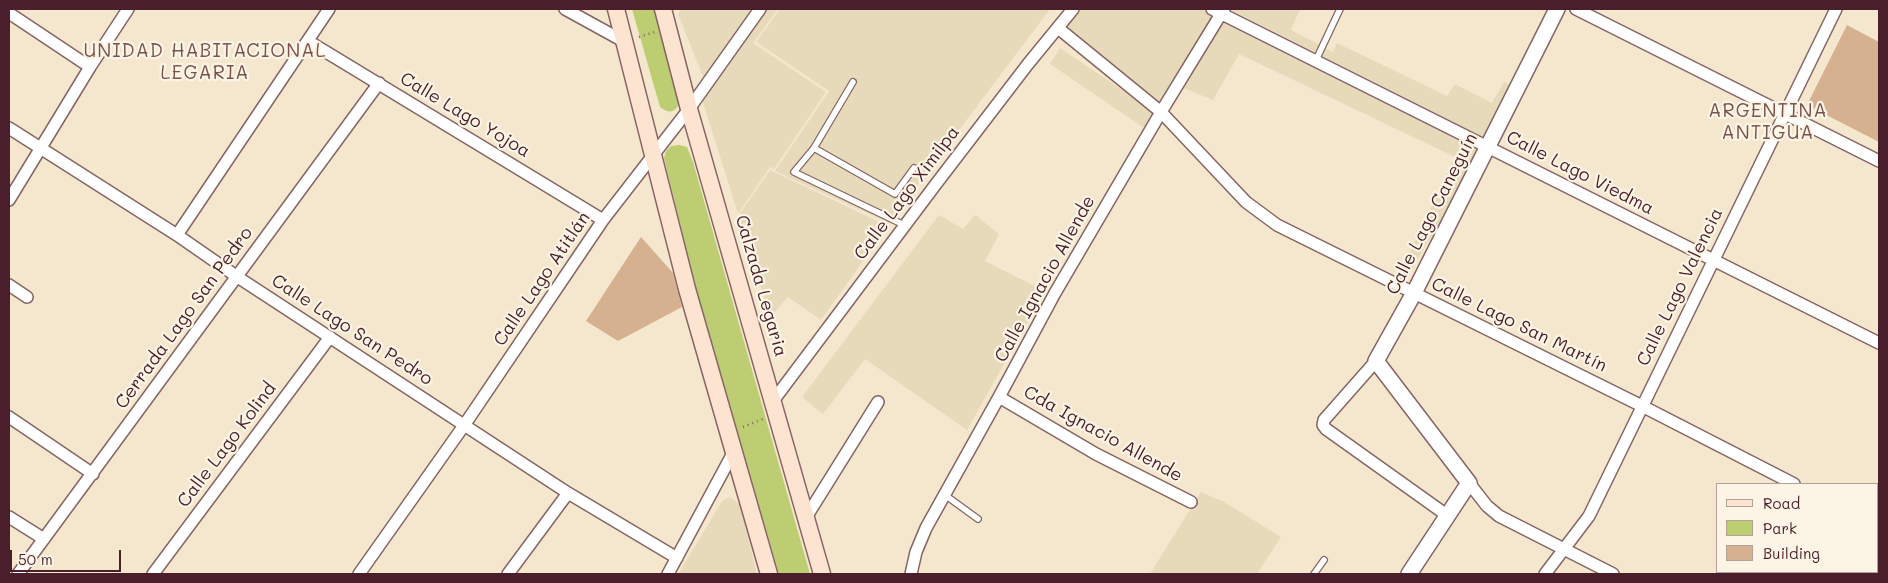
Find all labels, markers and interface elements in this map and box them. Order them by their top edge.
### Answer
district label: UNIDAD HABITACIONAL LEGARIA [81,40,329,84]
street label: Calle Lago Yojoa [396,68,534,162]
district label: ARGENTINA ANTIGUA [1707,100,1829,144]
street label: Calle Lago Ximilpa [850,122,964,264]
street label: Calle Lago Viedma [1503,126,1657,220]
street label: Calle Lago Caneguín [1382,130,1482,298]
street label: Calle Ignacio Allende [990,192,1100,366]
street label: Calle Lago Valencia [1632,204,1728,370]
street label: Calle Lago Atitlán [489,208,595,350]
street label: Calzada Legaria [730,213,792,359]
street label: Cerrada Lago San Pedro [111,223,257,413]
street label: Calle Lago San Pedro [267,270,437,390]
street label: Calle Lago San Martín [1428,273,1610,377]
street label: Calle Lago Kolind [173,378,281,512]
street label: Cda Ignacio Allende [1020,381,1186,487]
legend [1716,483,1878,573]
text: Road [1763,493,1800,513]
text: Park [1763,518,1797,538]
scale bar [12,540,124,572]
text: Building [1763,543,1820,563]
text: 50 m [18,549,53,569]

